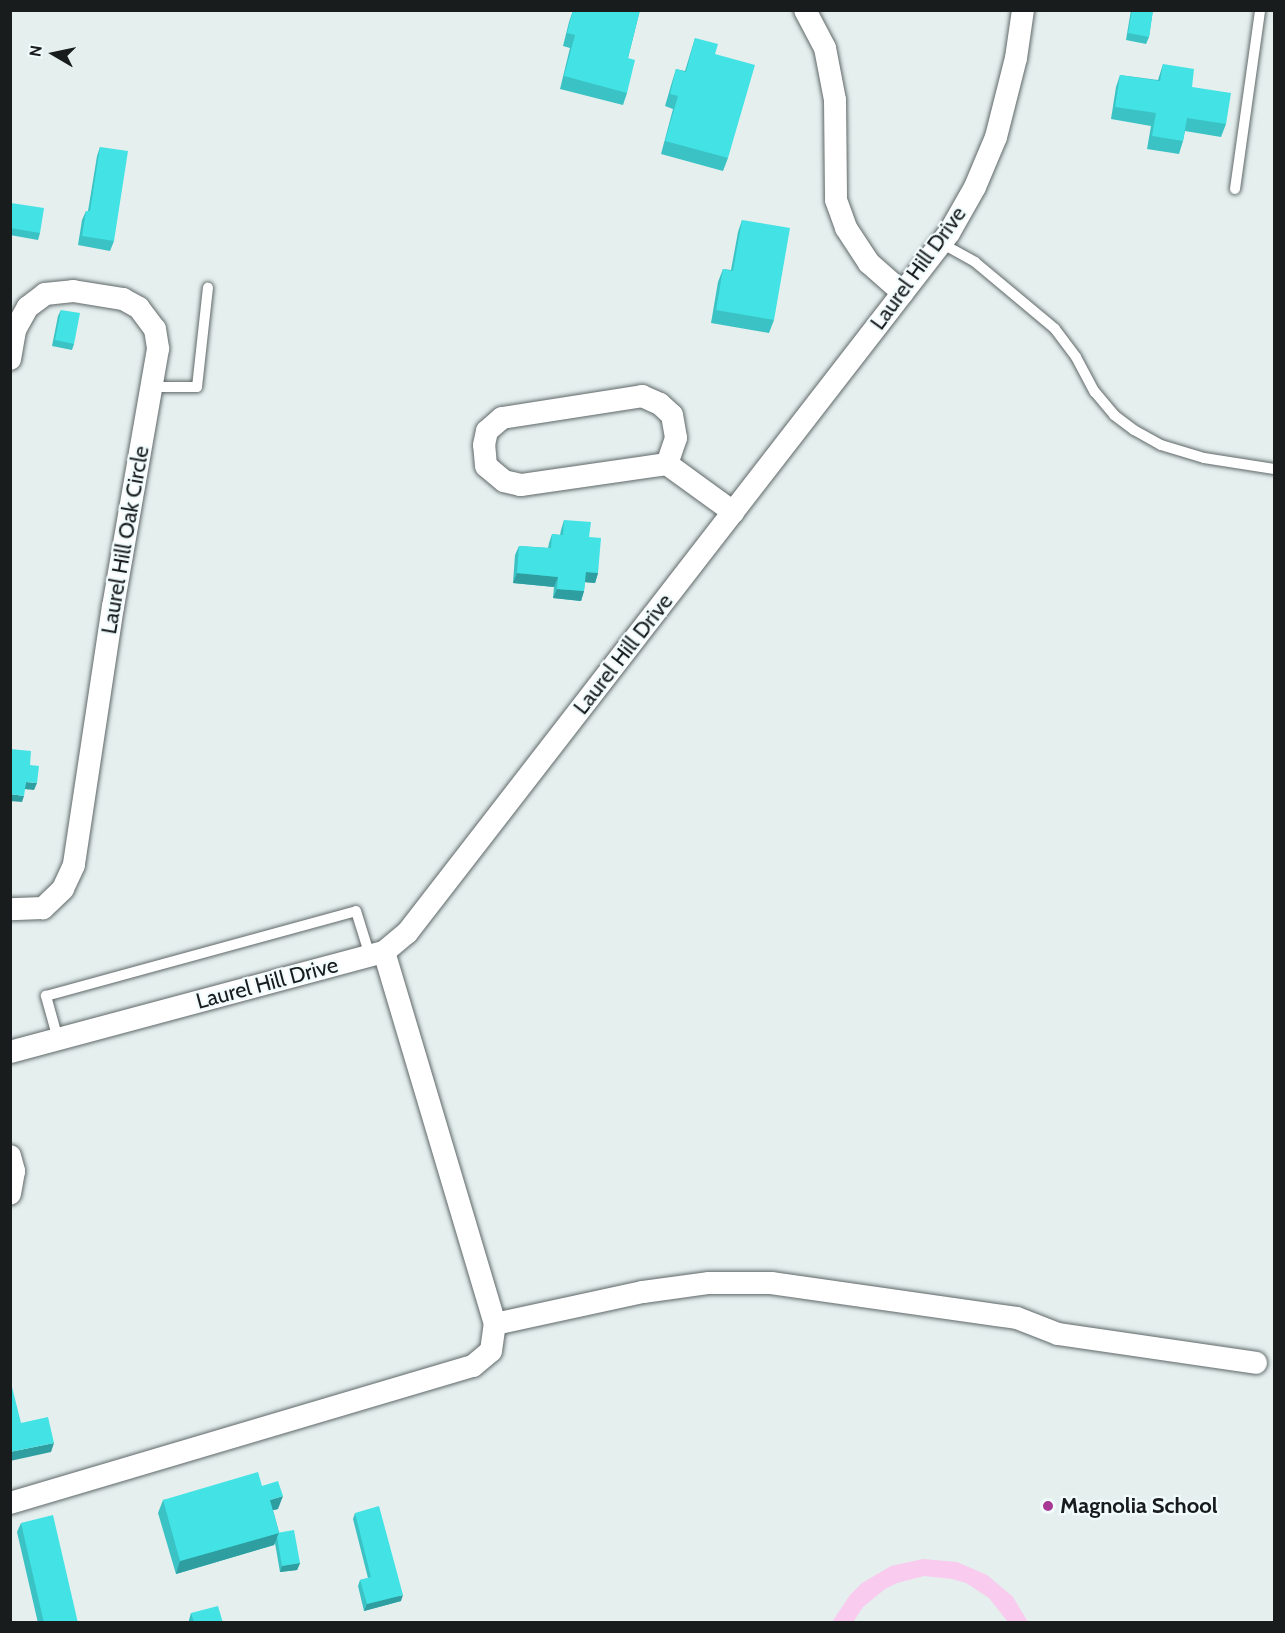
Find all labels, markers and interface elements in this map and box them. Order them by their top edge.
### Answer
north arrow [24,24,84,84]
text: N [25,44,46,58]
street label: Laurel Hill Drive [864,201,972,335]
street label: Laurel Hill Oak Circle [95,444,155,636]
street label: Laurel Hill Drive [568,588,678,720]
street label: Laurel Hill Drive [193,951,341,1015]
place label: Magnolia School [1060,1493,1218,1519]
marker: Magnolia School [1041,1499,1055,1513]

